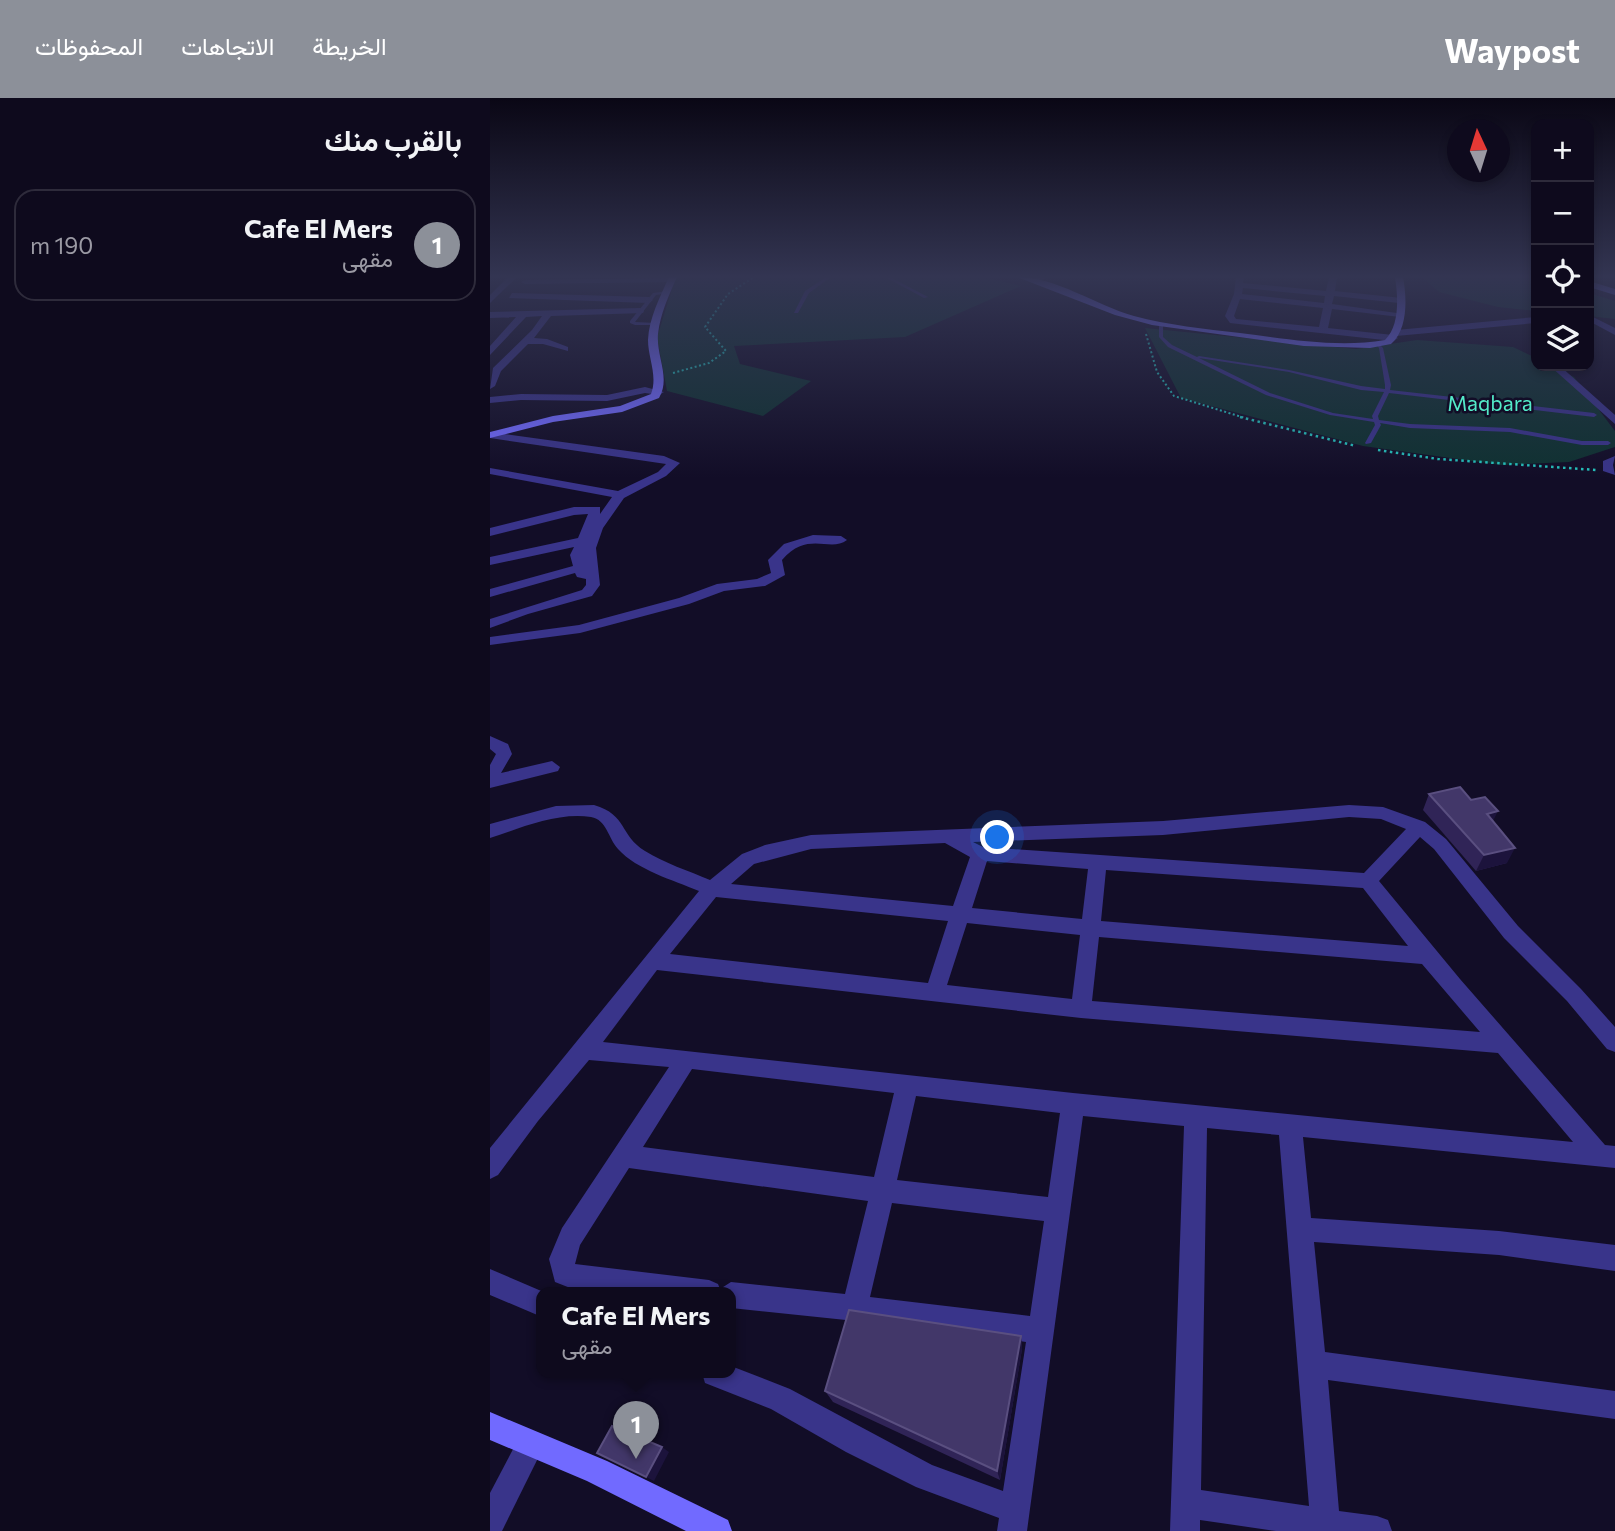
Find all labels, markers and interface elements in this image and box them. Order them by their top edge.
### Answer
text: Waypost [1444,29,1580,70]
text: المحفوظات [35,31,143,60]
text: الاتجاهات [181,31,274,60]
text: الخريطة [312,31,387,60]
north arrow [1447,119,1510,182]
map controls [1531,119,1594,371]
button: + [1531,119,1594,182]
text: بالقرب منك [325,120,462,157]
button: − [1531,182,1594,245]
text: Cafe El Mers [244,212,393,243]
text: 190 m [30,231,93,259]
text: 1 [432,231,442,259]
text: مقهى [342,244,393,272]
button: locate [1531,245,1594,308]
button: layers [1531,308,1594,371]
park label: Maqbara [1447,390,1533,415]
your location [980,820,1014,854]
popup [536,1287,736,1378]
text: Cafe El Mers [562,1299,710,1330]
text: مقهى [562,1331,613,1359]
pin: 1 [613,1401,659,1459]

